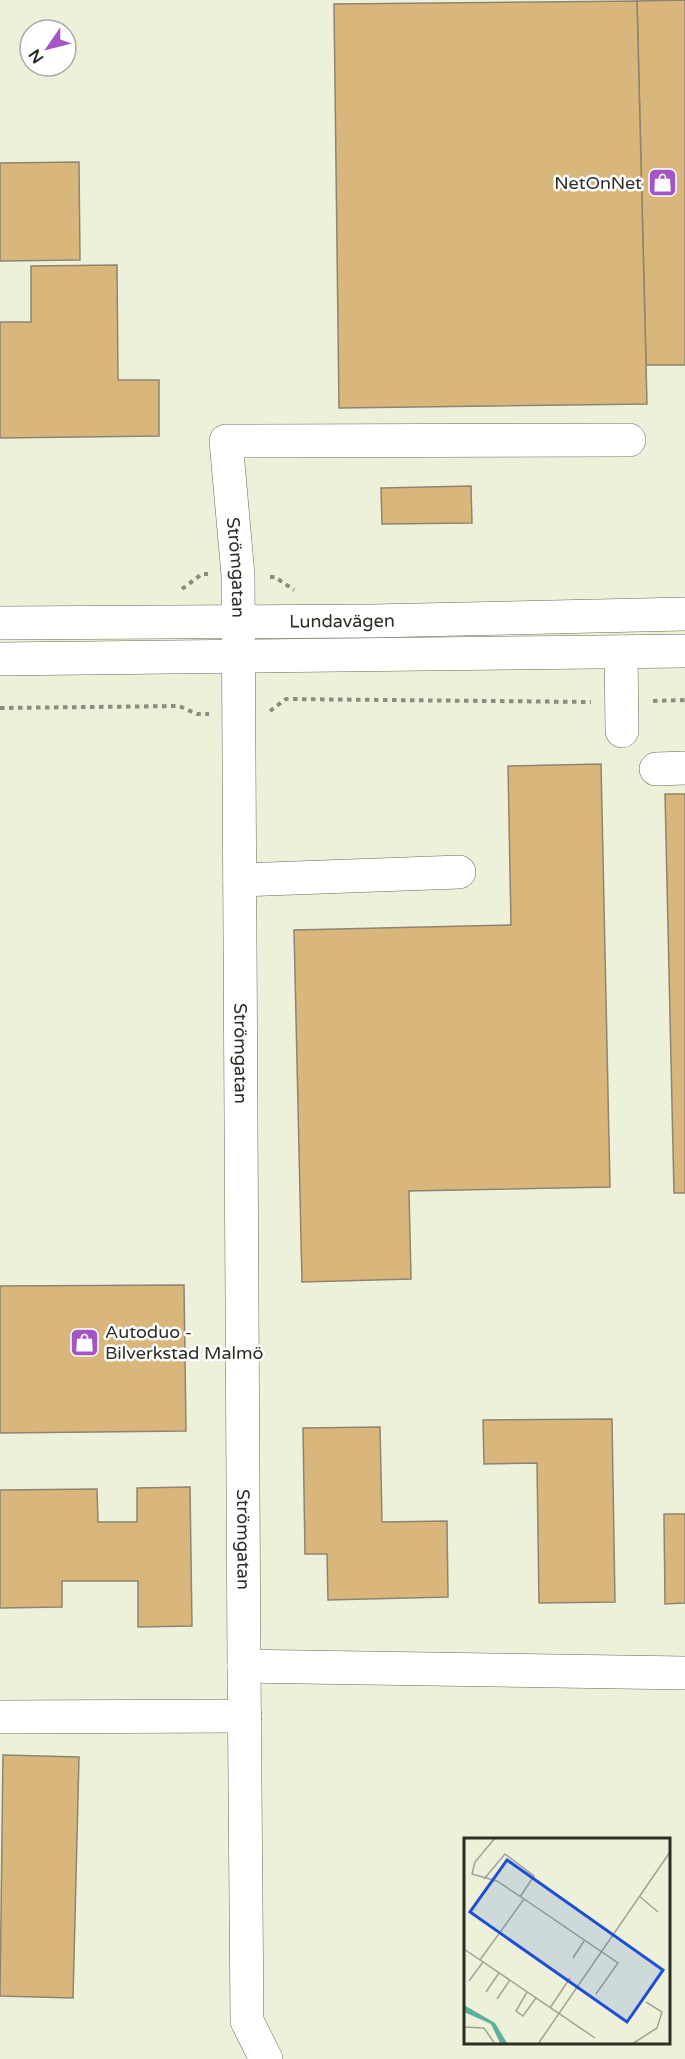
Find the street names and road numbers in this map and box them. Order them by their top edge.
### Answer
street label: Strömgatan [222,516,249,618]
street label: Lundavägen [289,609,395,632]
street label: Strömgatan [229,1003,252,1104]
street label: Strömgatan [232,1489,255,1590]

